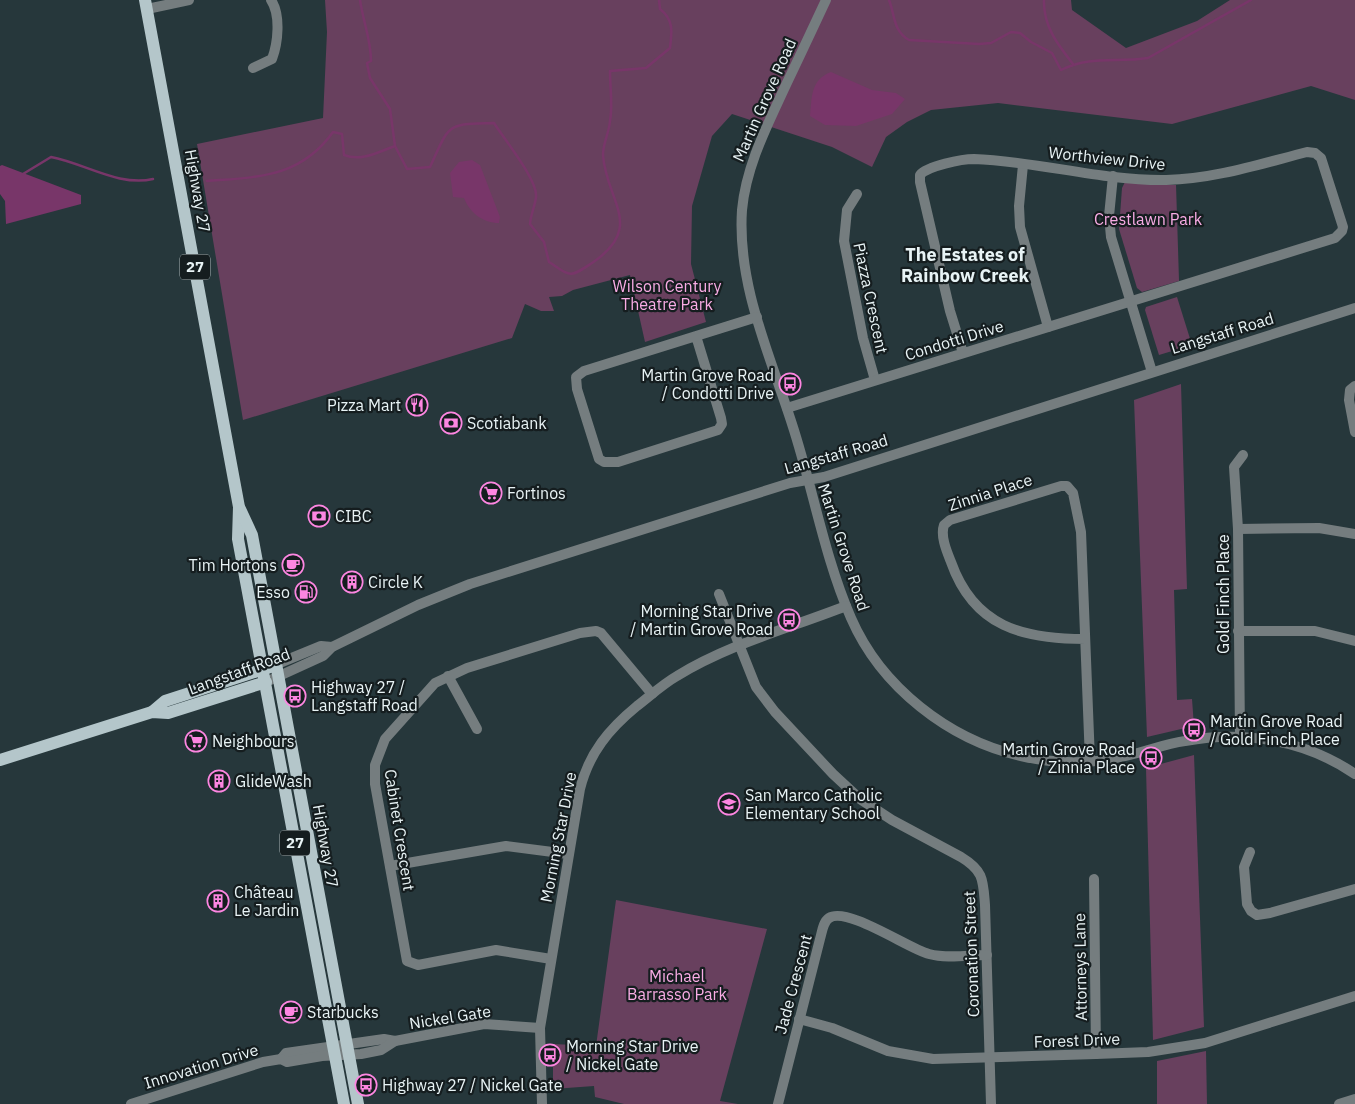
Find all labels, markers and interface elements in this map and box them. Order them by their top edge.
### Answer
street label: Martin Grove Road [728,35,800,165]
street label: Worthview Drive [1048,142,1167,174]
street label: Highway 27 [181,148,215,234]
park label: Crestlawn Park [1094,209,1203,229]
street label: Piazza Crescent [849,241,893,355]
district label: The Estates of Rainbow Creek [901,243,1030,287]
road number: 27 [180,254,210,280]
park label: Wilson Century Theatre Park [613,276,721,314]
street label: Langstaff Road [1168,308,1276,358]
street label: Condotti Drive [902,315,1006,365]
place label: Martin Grove Road / Condotti Drive [641,365,774,403]
bus stop icon: Martin Grove Road / Condotti Drive [778,372,802,396]
restaurant icon: Pizza Mart [405,393,429,417]
place label: Pizza Mart [327,395,401,415]
bank icon: Scotiabank [439,411,463,435]
place label: Scotiabank [467,413,547,433]
street label: Langstaff Road [782,430,890,478]
street label: Zinnia Place [945,469,1035,515]
supermarket icon: Fortinos [479,481,503,505]
street label: Martin Grove Road [814,481,874,613]
place label: Fortinos [507,483,566,503]
bank icon: CIBC [307,504,331,528]
place label: CIBC [335,506,372,526]
street label: Gold Finch Place [1213,534,1233,654]
cafe icon: Tim Hortons [281,553,305,577]
place label: Tim Hortons [189,555,277,575]
building icon: Circle K [340,570,364,594]
place label: Circle K [368,572,423,592]
fuel station icon: Esso [294,580,318,604]
place label: Esso [256,582,290,602]
place label: Morning Star Drive / Martin Grove Road [630,601,773,639]
bus stop icon: Morning Star Drive / Martin Grove Road [777,608,801,632]
street label: Langstaff Road [185,643,293,699]
place label: Highway 27 / Langstaff Road [311,677,418,715]
bus stop icon: Highway 27 / Langstaff Road [283,684,307,708]
place label: Martin Grove Road / Gold Finch Place [1210,711,1343,749]
bus stop icon: Martin Grove Road / Gold Finch Place [1182,718,1206,742]
supermarket icon: Neighbours [184,729,208,753]
place label: Neighbours [212,731,295,751]
place label: Martin Grove Road / Zinnia Place [1002,739,1135,777]
bus stop icon: Martin Grove Road / Zinnia Place [1139,746,1163,770]
street label: Cabinet Crescent [381,768,419,892]
building icon: GlideWash [207,769,231,793]
street label: Morning Star Drive [536,770,580,904]
place label: GlideWash [235,771,312,791]
place label: San Marco Catholic Elementary School [745,785,882,823]
school or university icon: San Marco Catholic Elementary School [717,792,741,816]
street label: Highway 27 [309,803,343,889]
road number: 27 [280,830,310,856]
place label: Château Le Jardin [234,882,299,920]
building icon: Château Le Jardin [206,889,230,913]
street label: Coronation Street [959,890,983,1018]
street label: Attorneys Lane [1069,913,1091,1021]
street label: Jade Crescent [770,932,816,1036]
park label: Michael Barrasso Park [627,966,727,1004]
cafe icon: Starbucks [279,1000,303,1024]
street label: Nickel Gate [408,1001,492,1033]
place label: Starbucks [307,1002,379,1022]
street label: Forest Drive [1034,1028,1121,1051]
place label: Morning Star Drive / Nickel Gate [566,1036,699,1074]
street label: Innovation Drive [142,1039,261,1093]
bus stop icon: Morning Star Drive / Nickel Gate [538,1043,562,1067]
bus stop icon: Highway 27 / Nickel Gate [354,1073,378,1097]
place label: Highway 27 / Nickel Gate [382,1075,563,1095]

